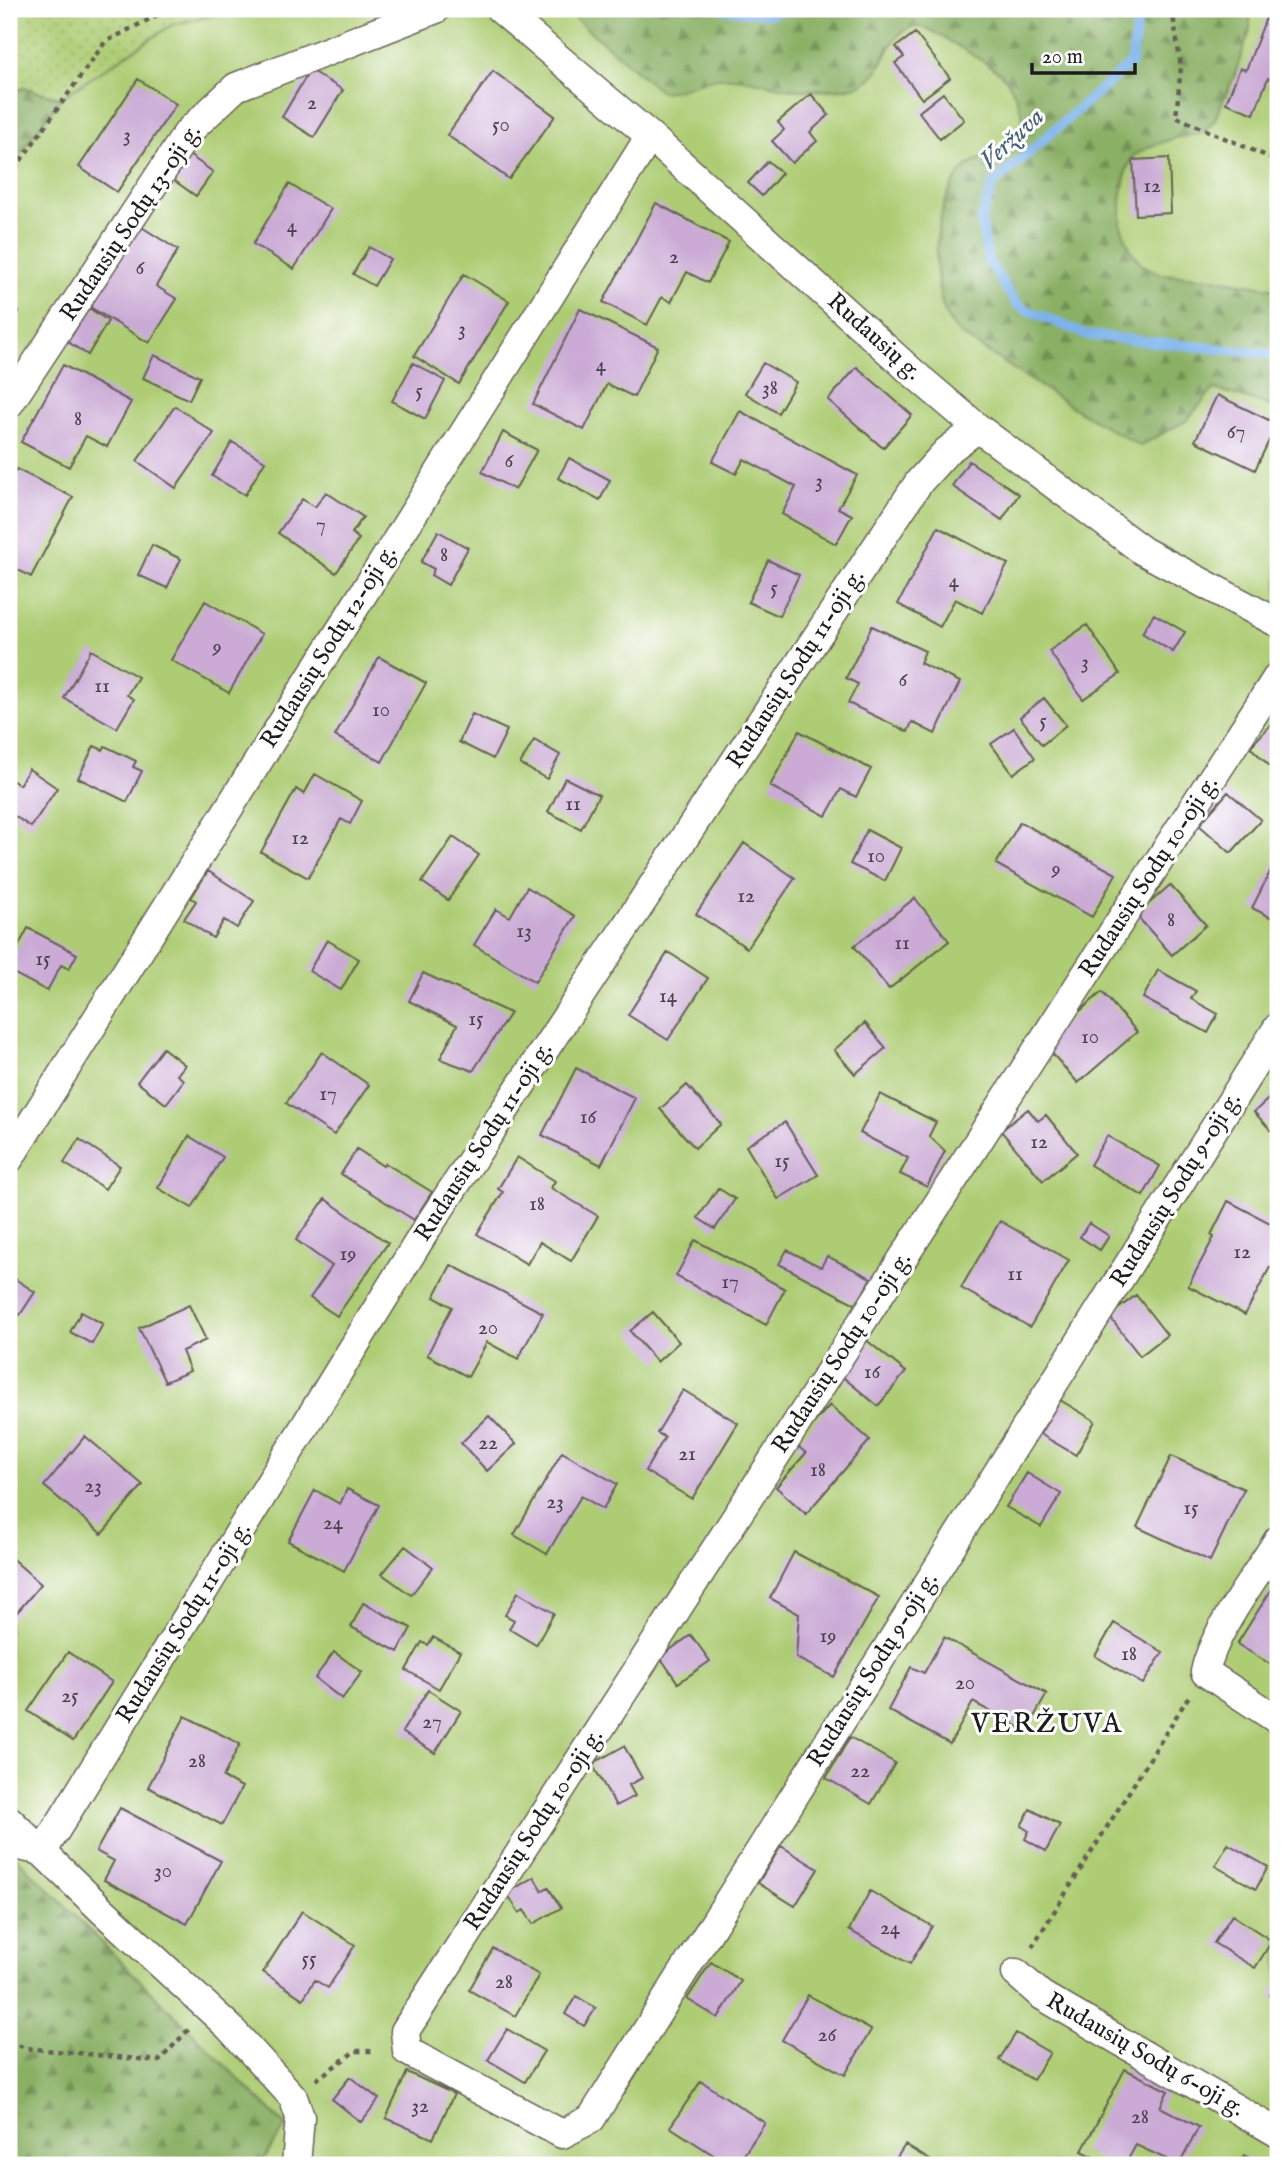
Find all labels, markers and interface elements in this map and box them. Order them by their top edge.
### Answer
scale bar [1032,32,1135,76]
text: 20 m [1042,44,1083,71]
house number: 2 [307,90,317,117]
water label: Veržuva [973,101,1051,177]
house number: 50 [492,112,510,139]
street label: Rudausių Sodų 13-oji g. [53,118,209,328]
house number: 3 [123,122,131,149]
house number: 12 [1143,173,1161,200]
house number: 4 [287,213,298,240]
house number: 2 [669,244,679,271]
house number: 6 [136,255,146,282]
street label: Rudausių g. [820,286,928,388]
house number: 3 [458,316,466,343]
house number: 4 [596,352,607,379]
house number: 38 [762,375,778,402]
house number: 5 [415,378,423,405]
house number: 8 [74,406,82,433]
house number: 67 [1227,419,1245,446]
house number: 6 [505,448,515,475]
house number: 3 [815,468,823,495]
house number: 7 [316,512,326,539]
street label: Rudausių Sodų 12-oji g. [254,540,404,754]
house number: 8 [440,542,448,569]
street label: Rudausių Sodų 11-oji g. [720,563,872,775]
house number: 4 [949,568,960,595]
house number: 5 [770,575,778,602]
house number: 9 [211,634,222,661]
house number: 3 [1081,649,1089,676]
house number: 6 [899,667,909,694]
house number: 11 [94,673,110,700]
house number: 10 [372,697,390,724]
house number: 5 [1039,708,1047,735]
street label: Rudausių Sodų 10-oji g. [1072,770,1226,984]
house number: 11 [565,791,581,818]
house number: 12 [291,825,309,852]
house number: 10 [867,843,885,870]
house number: 9 [1050,856,1061,883]
house number: 12 [737,883,755,910]
house number: 8 [1167,907,1175,934]
house number: 13 [516,918,532,945]
house number: 11 [894,930,910,957]
house number: 15 [35,946,51,973]
house number: 14 [659,983,678,1010]
house number: 15 [468,1006,484,1033]
house number: 10 [1081,1024,1099,1051]
street label: Rudausių Sodų 11-oji g. [408,1036,560,1248]
house number: 17 [319,1081,337,1108]
street label: Rudausių Sodų 9-oji g. [1103,1087,1249,1293]
house number: 16 [580,1104,597,1131]
house number: 12 [1030,1129,1048,1156]
house number: 15 [774,1148,790,1175]
house number: 18 [529,1191,545,1218]
house number: 12 [1233,1239,1251,1266]
house number: 19 [340,1241,357,1268]
street label: Rudausių Sodų 10-oji g. [765,1246,919,1460]
house number: 11 [1007,1261,1023,1288]
house number: 17 [721,1269,739,1296]
house number: 20 [478,1315,498,1342]
house number: 16 [864,1359,881,1386]
house number: 22 [478,1430,498,1457]
house number: 21 [678,1441,696,1468]
house number: 18 [810,1457,826,1484]
house number: 23 [84,1473,102,1500]
house number: 23 [546,1489,564,1516]
house number: 15 [1183,1495,1199,1522]
house number: 24 [323,1510,344,1537]
street label: Rudausių Sodų 11-oji g. [110,1517,258,1729]
street label: Rudausių Sodų 9-oji g. [800,1567,946,1773]
house number: 19 [820,1623,837,1650]
house number: 18 [1121,1641,1137,1668]
house number: 20 [955,1670,975,1697]
house number: 25 [61,1683,79,1710]
district label: VERŽUVA [970,1707,1123,1742]
house number: 27 [422,1709,442,1736]
street label: Rudausių Sodų 10-oji g. [457,1723,611,1937]
house number: 28 [188,1748,206,1775]
house number: 22 [850,1758,870,1785]
house number: 30 [154,1858,172,1885]
house number: 24 [880,1915,901,1942]
house number: 55 [301,1946,317,1973]
house number: 28 [495,1969,513,1996]
street label: Rudausių Sodų 6-oji g. [1040,1986,1250,2124]
house number: 26 [818,2022,837,2049]
house number: 32 [411,2093,429,2120]
house number: 28 [1131,2104,1149,2131]

